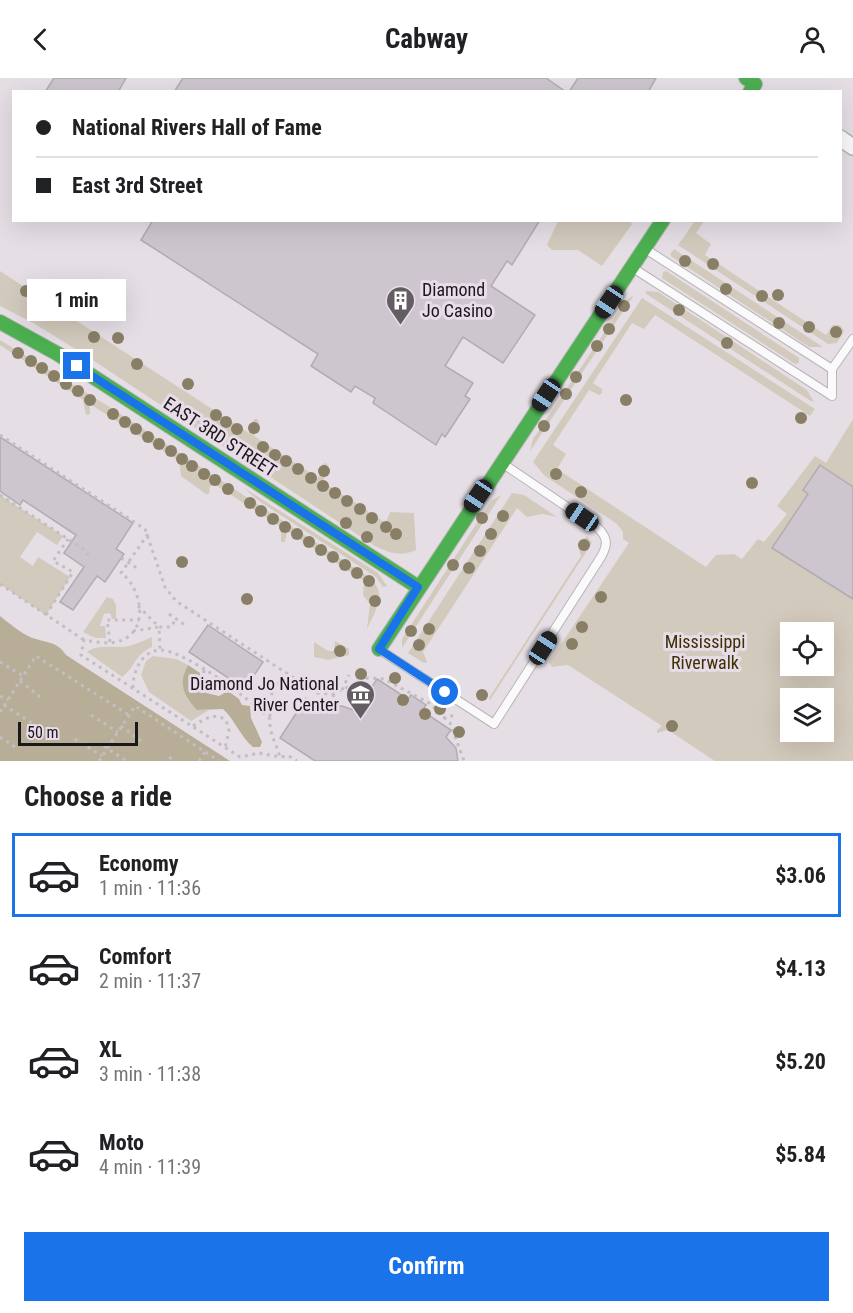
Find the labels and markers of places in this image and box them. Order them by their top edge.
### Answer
place label: Diamond Jo Casino [422,279,493,321]
building icon: Diamond Jo Casino [385,284,417,326]
place label: Diamond Jo National River Center [190,673,340,715]
museum icon: Diamond Jo National River Center [344,678,376,720]

